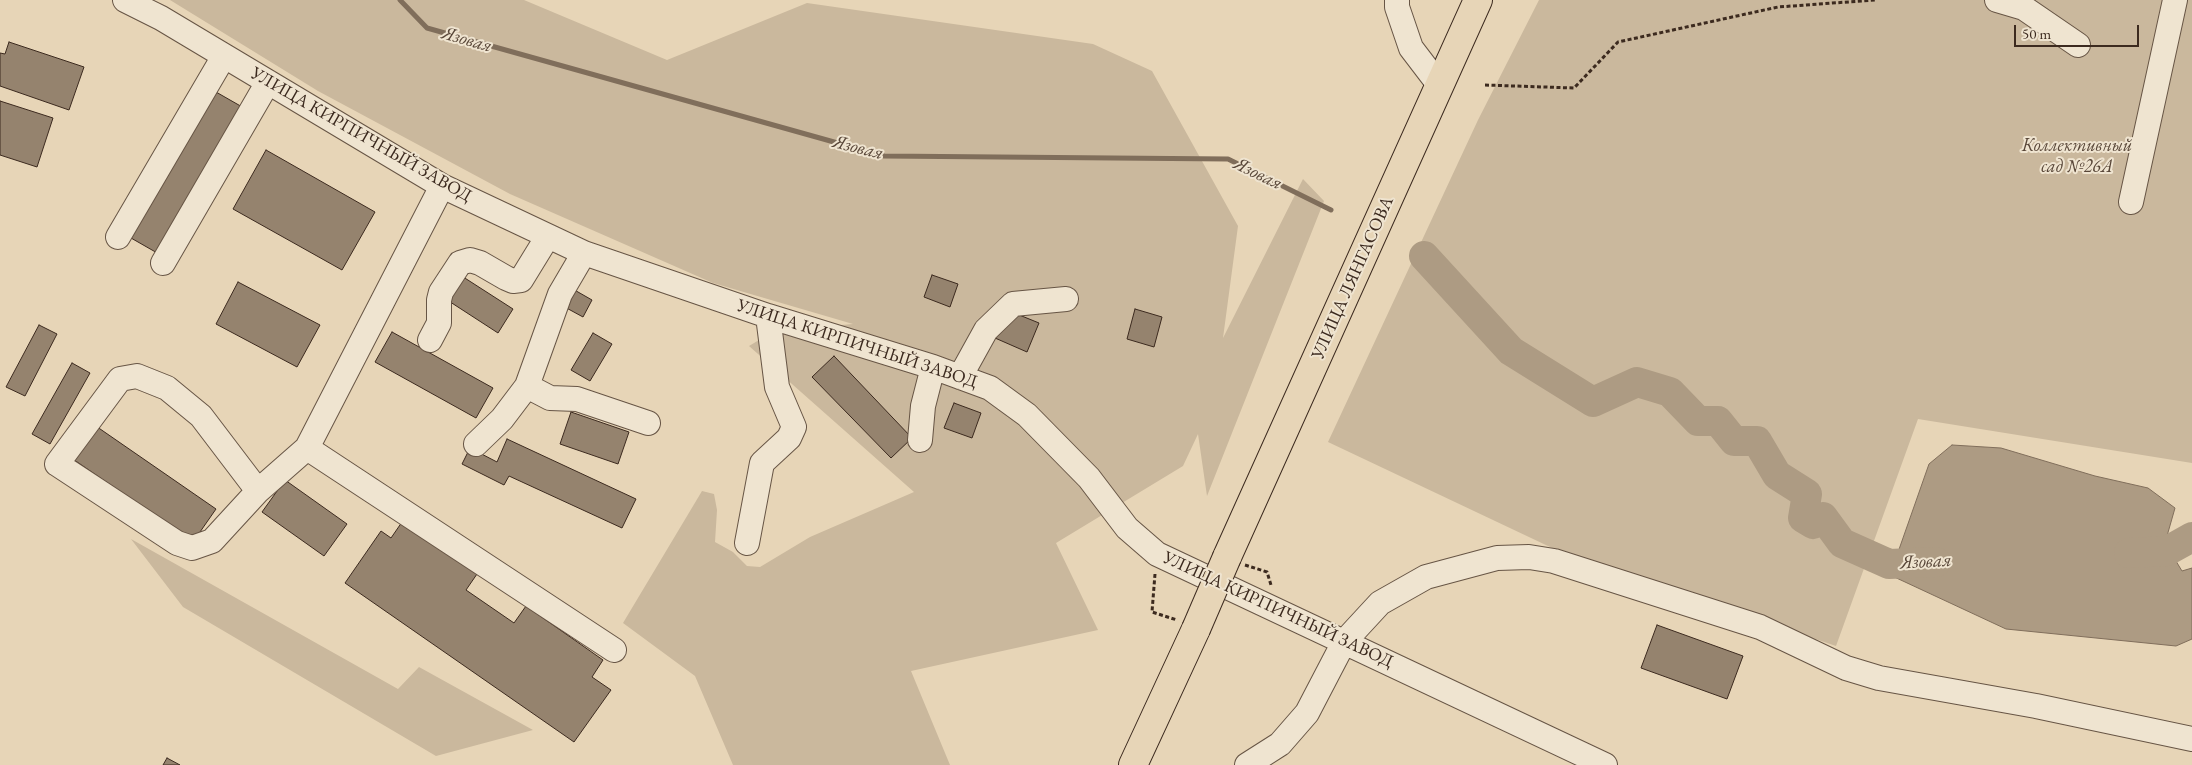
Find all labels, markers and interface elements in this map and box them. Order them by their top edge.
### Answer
scale bar [2017,15,2142,47]
water label: Язовая [439,22,495,58]
text: 50 m [2022,24,2051,43]
street label: УЛИЦА КИРПИЧНЫЙ ЗАВОД [247,63,475,207]
water label: Язовая [830,131,886,165]
park label: Коллективный сад №26А [2022,135,2132,178]
water label: Язовая [1230,153,1286,195]
street label: УЛИЦА ЛЯНГАСОВА [1307,193,1399,363]
street label: УЛИЦА КИРПИЧНЫЙ ЗАВОД [734,295,980,393]
street label: УЛИЦА КИРПИЧНЫЙ ЗАВОД [1159,547,1397,673]
water label: Язовая [1900,549,1952,575]

